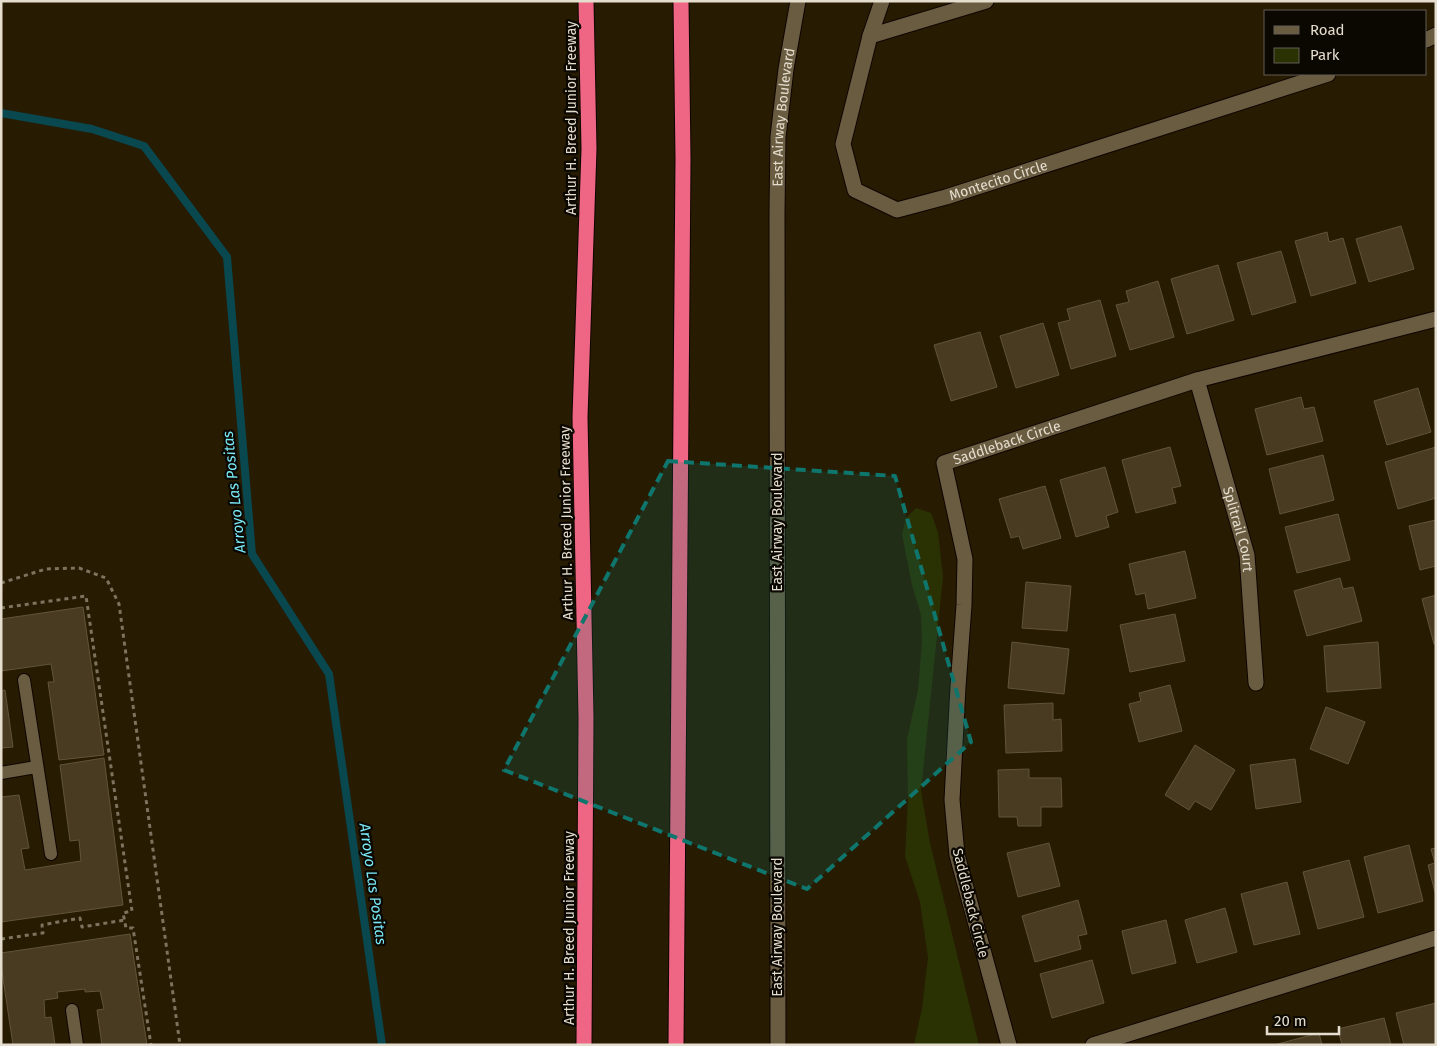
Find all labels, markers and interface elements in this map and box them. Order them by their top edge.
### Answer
legend [1264,10,1427,75]
street label: Arthur H. Breed Junior Freeway [563,21,580,215]
text: Road [1310,21,1345,39]
text: Park [1310,46,1340,64]
street label: East Airway Boulevard [769,47,799,187]
street label: Montecito Circle [947,157,1050,204]
street label: Saddleback Circle [951,417,1063,468]
street label: Arthur H. Breed Junior Freeway [556,426,577,620]
water label: Arroyo Las Positas [219,430,249,555]
street label: East Airway Boulevard [769,452,786,592]
street label: Splitrail Court [1219,485,1256,573]
water label: Arroyo Las Positas [355,821,390,946]
street label: Arthur H. Breed Junior Freeway [561,831,578,1025]
street label: Saddleback Circle [949,847,992,960]
street label: East Airway Boulevard [769,857,786,997]
scale bar [1267,1004,1340,1036]
text: 20 m [1274,1012,1307,1030]

